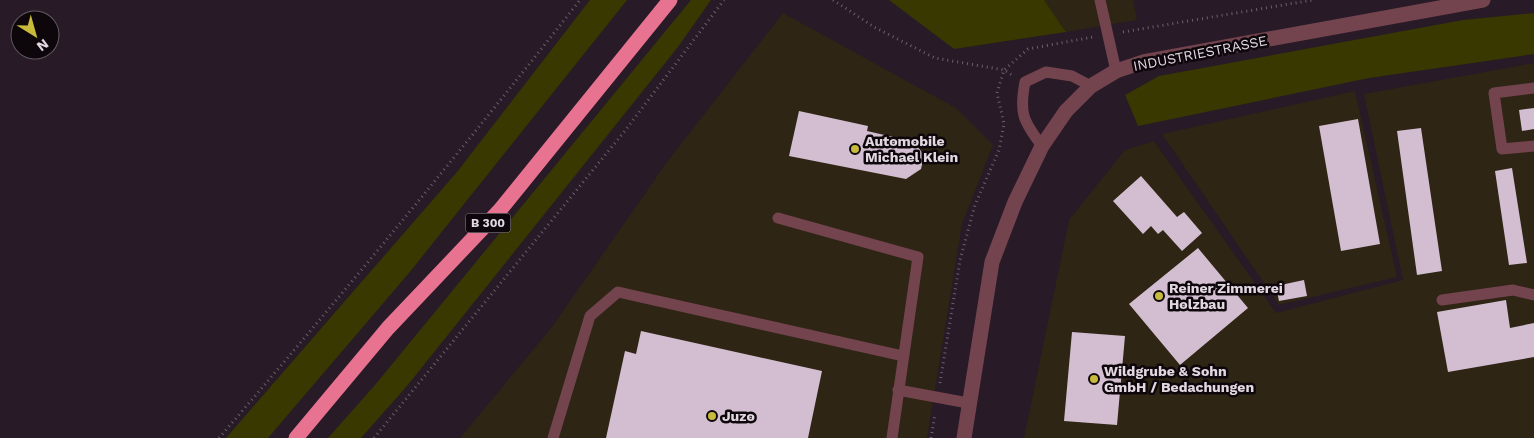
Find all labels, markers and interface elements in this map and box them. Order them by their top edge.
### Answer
north arrow [10,10,60,60]
street label: INDUSTRIESTRASSE [1132,32,1268,74]
text: N [34,36,52,55]
place label: Automobile Michael Klein [865,133,958,165]
marker: Automobile Michael Klein [849,143,861,155]
road number: B 300 [466,214,510,232]
place label: Reiner Zimmerei Holzbau [1169,280,1283,312]
marker: Reiner Zimmerei Holzbau [1153,290,1165,302]
place label: Wildgrube & Sohn GmbH / Bedachungen [1104,363,1254,395]
marker: Wildgrube & Sohn GmbH / Bedachungen [1088,373,1100,385]
place label: Juzo [722,408,755,424]
marker: Juzo [706,410,718,422]

